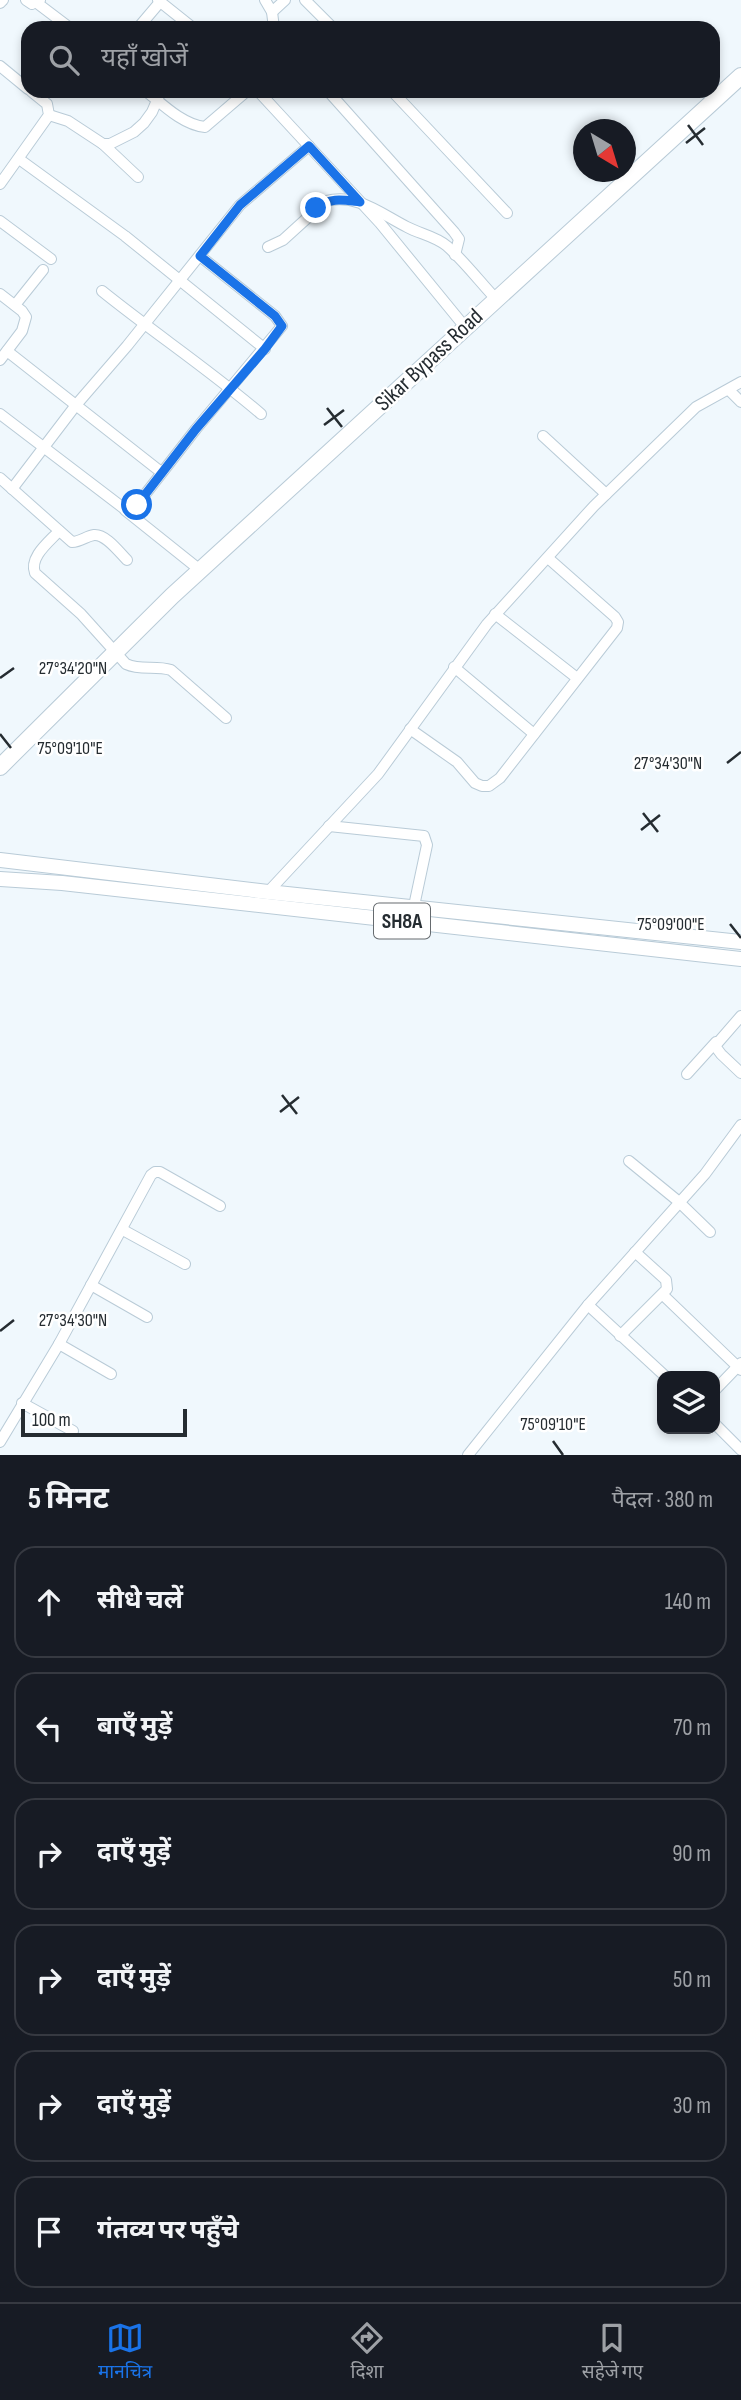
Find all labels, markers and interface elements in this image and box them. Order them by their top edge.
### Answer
search box [21,21,720,98]
icon: search [45,41,83,79]
text: यहाँ खोजें [101,43,188,74]
north arrow [573,119,636,182]
route end [300,192,331,223]
street label: Sikar Bypass Road [369,303,489,417]
route start [121,489,152,520]
text: 27°34'20"N [39,658,107,679]
text: 75°09'10"E [37,738,103,759]
text: 27°34'30"N [634,753,702,774]
road number: SH8A [374,904,430,939]
text: 75°09'00"E [637,914,705,935]
text: 27°34'30"N [39,1310,107,1331]
map controls [657,1371,720,1434]
button: layers [657,1371,720,1434]
scale bar [21,1406,187,1438]
text: 100 m [32,1409,71,1432]
text: 75°09'10"E [520,1414,586,1435]
text: 5 मिनट [28,1481,109,1517]
text: पैदल · 380 m [612,1486,713,1514]
icon: ahead [30,1583,68,1621]
text: सीधे चलें [97,1585,183,1616]
text: 140 m [665,1588,711,1616]
icon: left [30,1709,68,1747]
text: बाएँ मुड़ें [97,1711,172,1742]
text: 70 m [673,1714,711,1742]
icon: right [30,1835,68,1873]
text: दाएँ मुड़ें [97,1837,171,1868]
text: 90 m [672,1840,711,1868]
icon: right [30,1961,68,1999]
text: दाएँ मुड़ें [97,1963,171,1994]
text: 50 m [673,1966,711,1994]
icon: right [30,2087,68,2125]
text: दाएँ मुड़ें [97,2089,171,2120]
text: 30 m [673,2092,711,2120]
icon: arrive [30,2213,68,2251]
text: गंतव्य पर पहुँचे [97,2215,239,2246]
tab: मानचित्र [98,2319,152,2386]
tab: दिशा [348,2319,386,2386]
tab: सहेजे गए [582,2319,643,2386]

